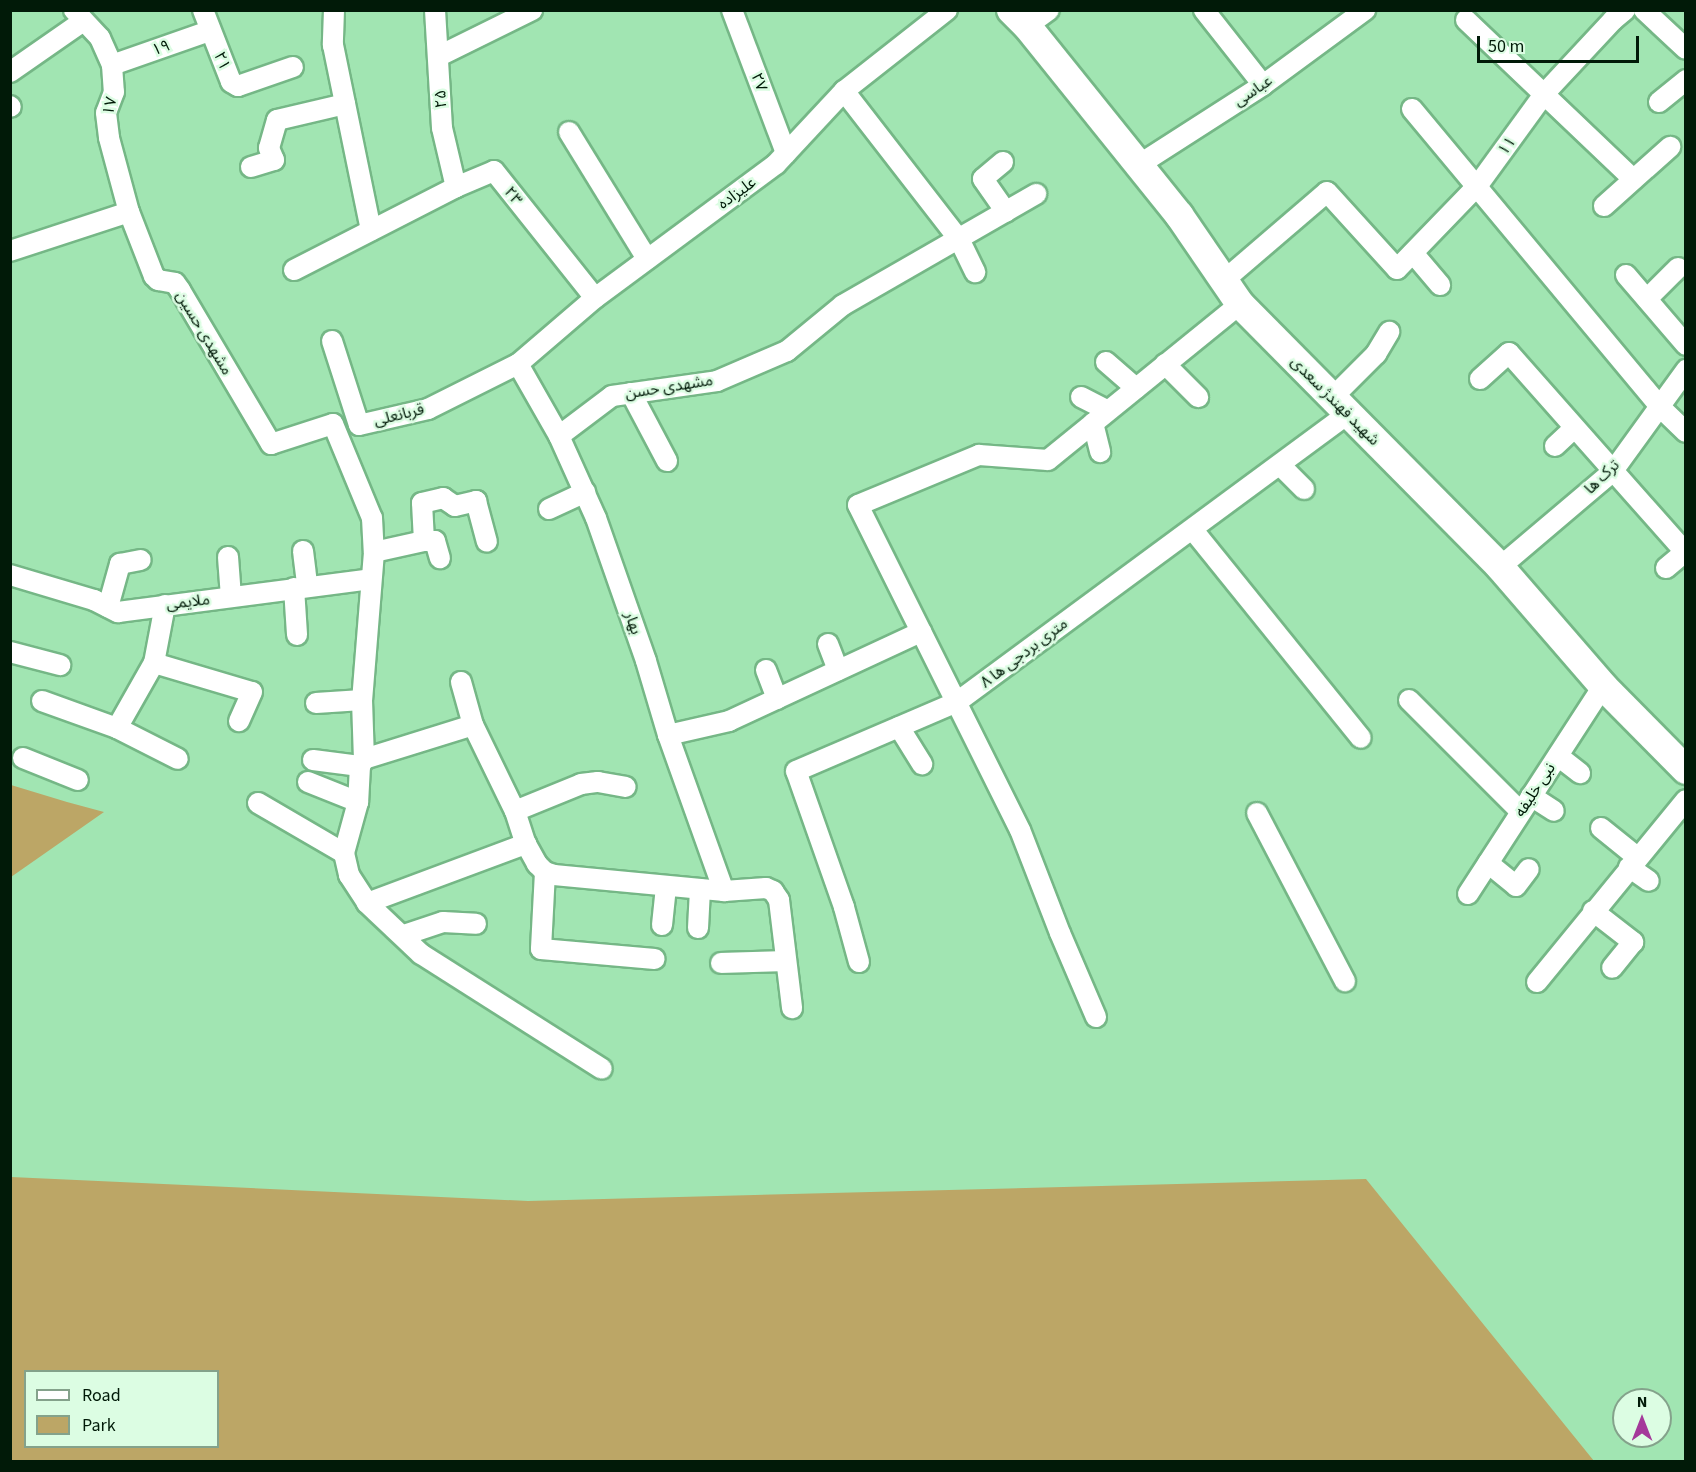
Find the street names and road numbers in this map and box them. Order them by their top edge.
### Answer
street label: ۱۹ [149,36,173,60]
street label: ۲۱ [210,49,234,73]
street label: ۲۷ [747,70,771,94]
street label: عباسی [1230,71,1276,111]
street label: ۲۵ [431,89,451,109]
street label: ۱۷ [99,95,121,117]
street label: ۱۱ [1494,133,1520,159]
street label: علیزاده [714,173,760,213]
street label: ۲۳ [500,183,526,209]
street label: مشهدی حسین [171,287,237,379]
street label: شهید فهندژ سعدی [1286,352,1384,450]
street label: مشهدی حسن [624,371,714,403]
street label: قربانعلی [372,399,426,431]
street label: ترک ها [1580,456,1624,498]
street label: ملایمی [165,590,211,614]
street label: بهار [620,609,646,637]
street label: ۸ متری بردجی ها [977,614,1071,692]
street label: نبی خلیفه [1510,759,1560,821]

